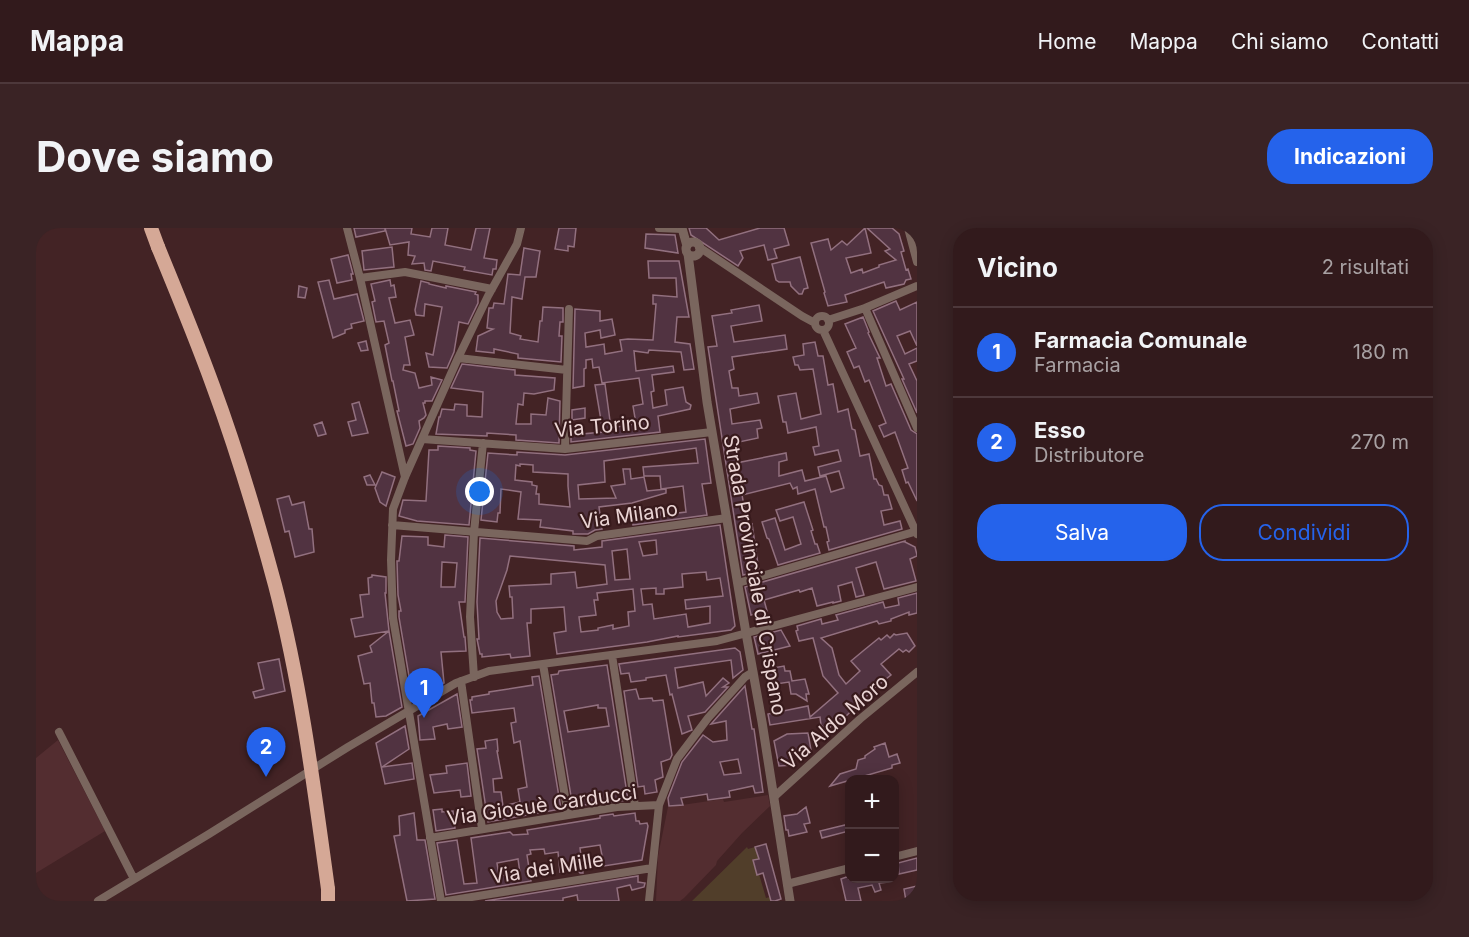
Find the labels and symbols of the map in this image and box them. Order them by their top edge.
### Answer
street label: Via Torino [553,410,651,442]
street label: Strada Provinciale di Crispano [718,433,792,717]
your location [465,477,494,506]
street label: Via Milano [579,496,679,534]
pin: 1 [404,668,444,718]
street label: Via Aldo Moro [777,669,893,775]
pin: 2 [246,728,286,777]
street label: Via Giosuè Carducci [445,780,639,830]
street label: Via dei Mille [489,847,605,889]

